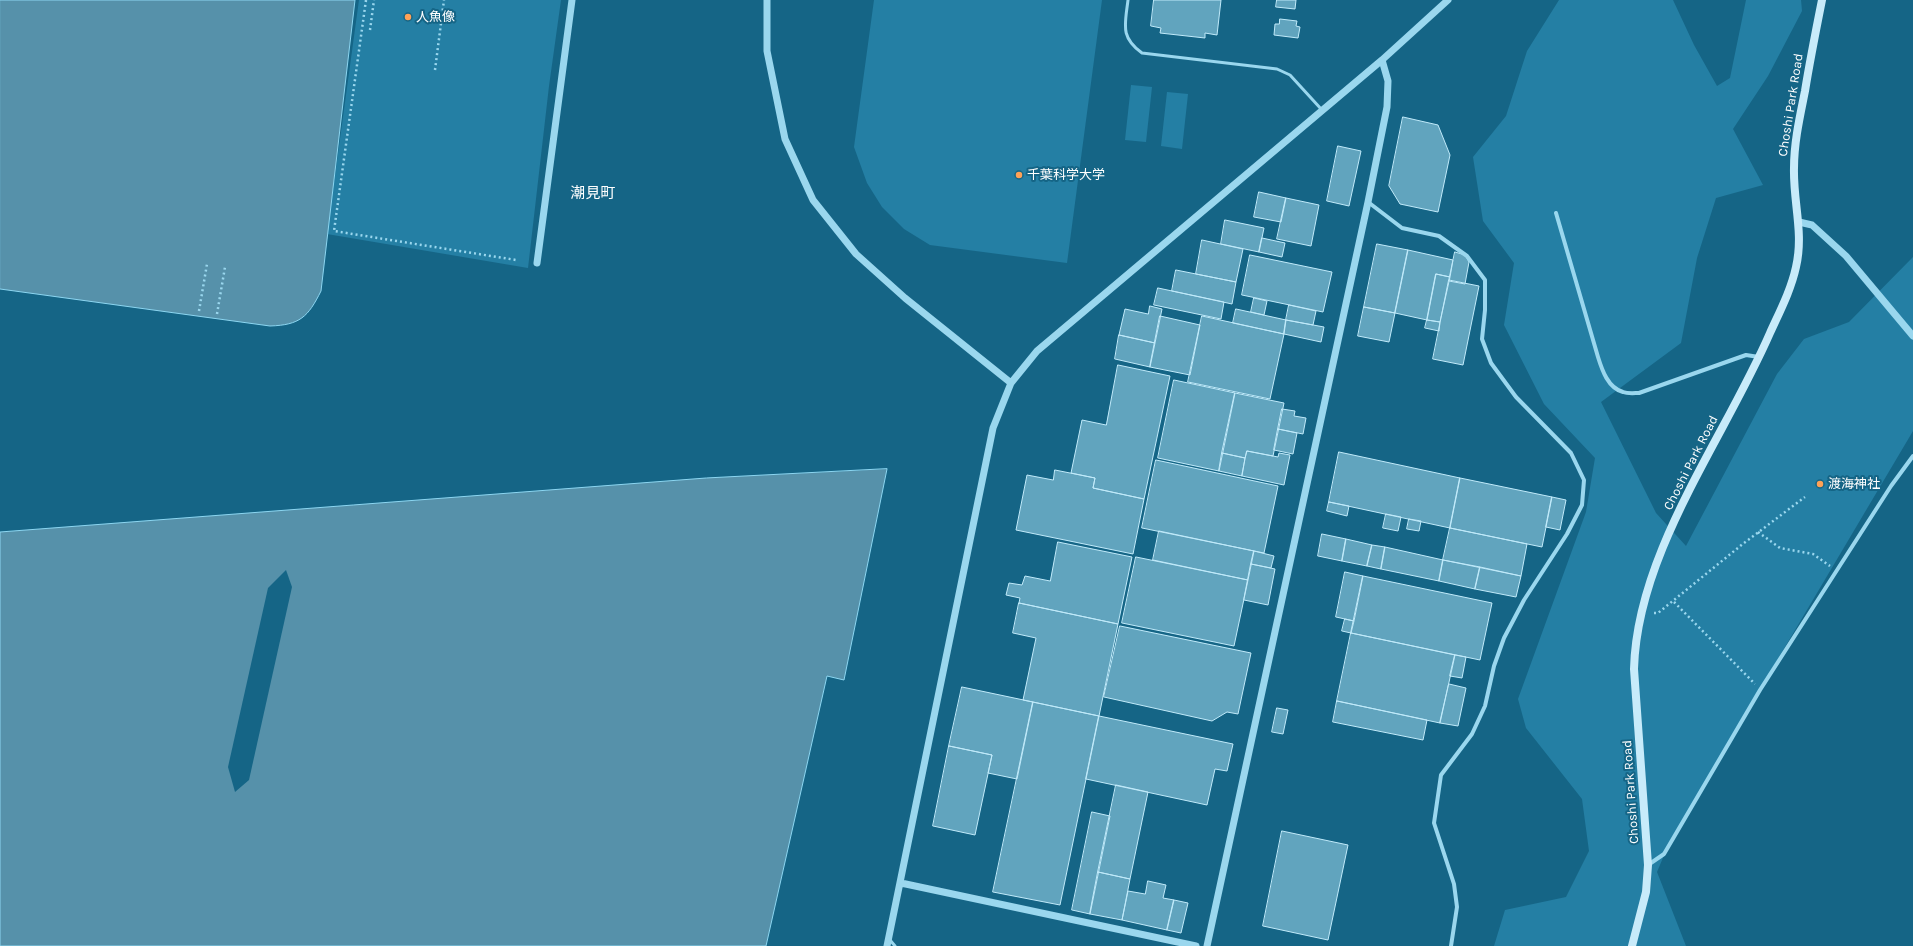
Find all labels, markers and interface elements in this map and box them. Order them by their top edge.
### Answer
place label: 人魚像 [416,9,455,25]
marker: 人魚像 [403,12,413,22]
street label: Choshi Park Road [1775,52,1807,158]
place label: 千葉科学大学 [1027,167,1105,183]
marker: 千葉科学大学 [1014,170,1024,180]
district label: 潮見町 [571,185,615,203]
street label: Choshi Park Road [1660,413,1722,513]
place label: 渡海神社 [1828,476,1880,492]
marker: 渡海神社 [1815,479,1825,489]
street label: Choshi Park Road [1620,740,1642,844]

